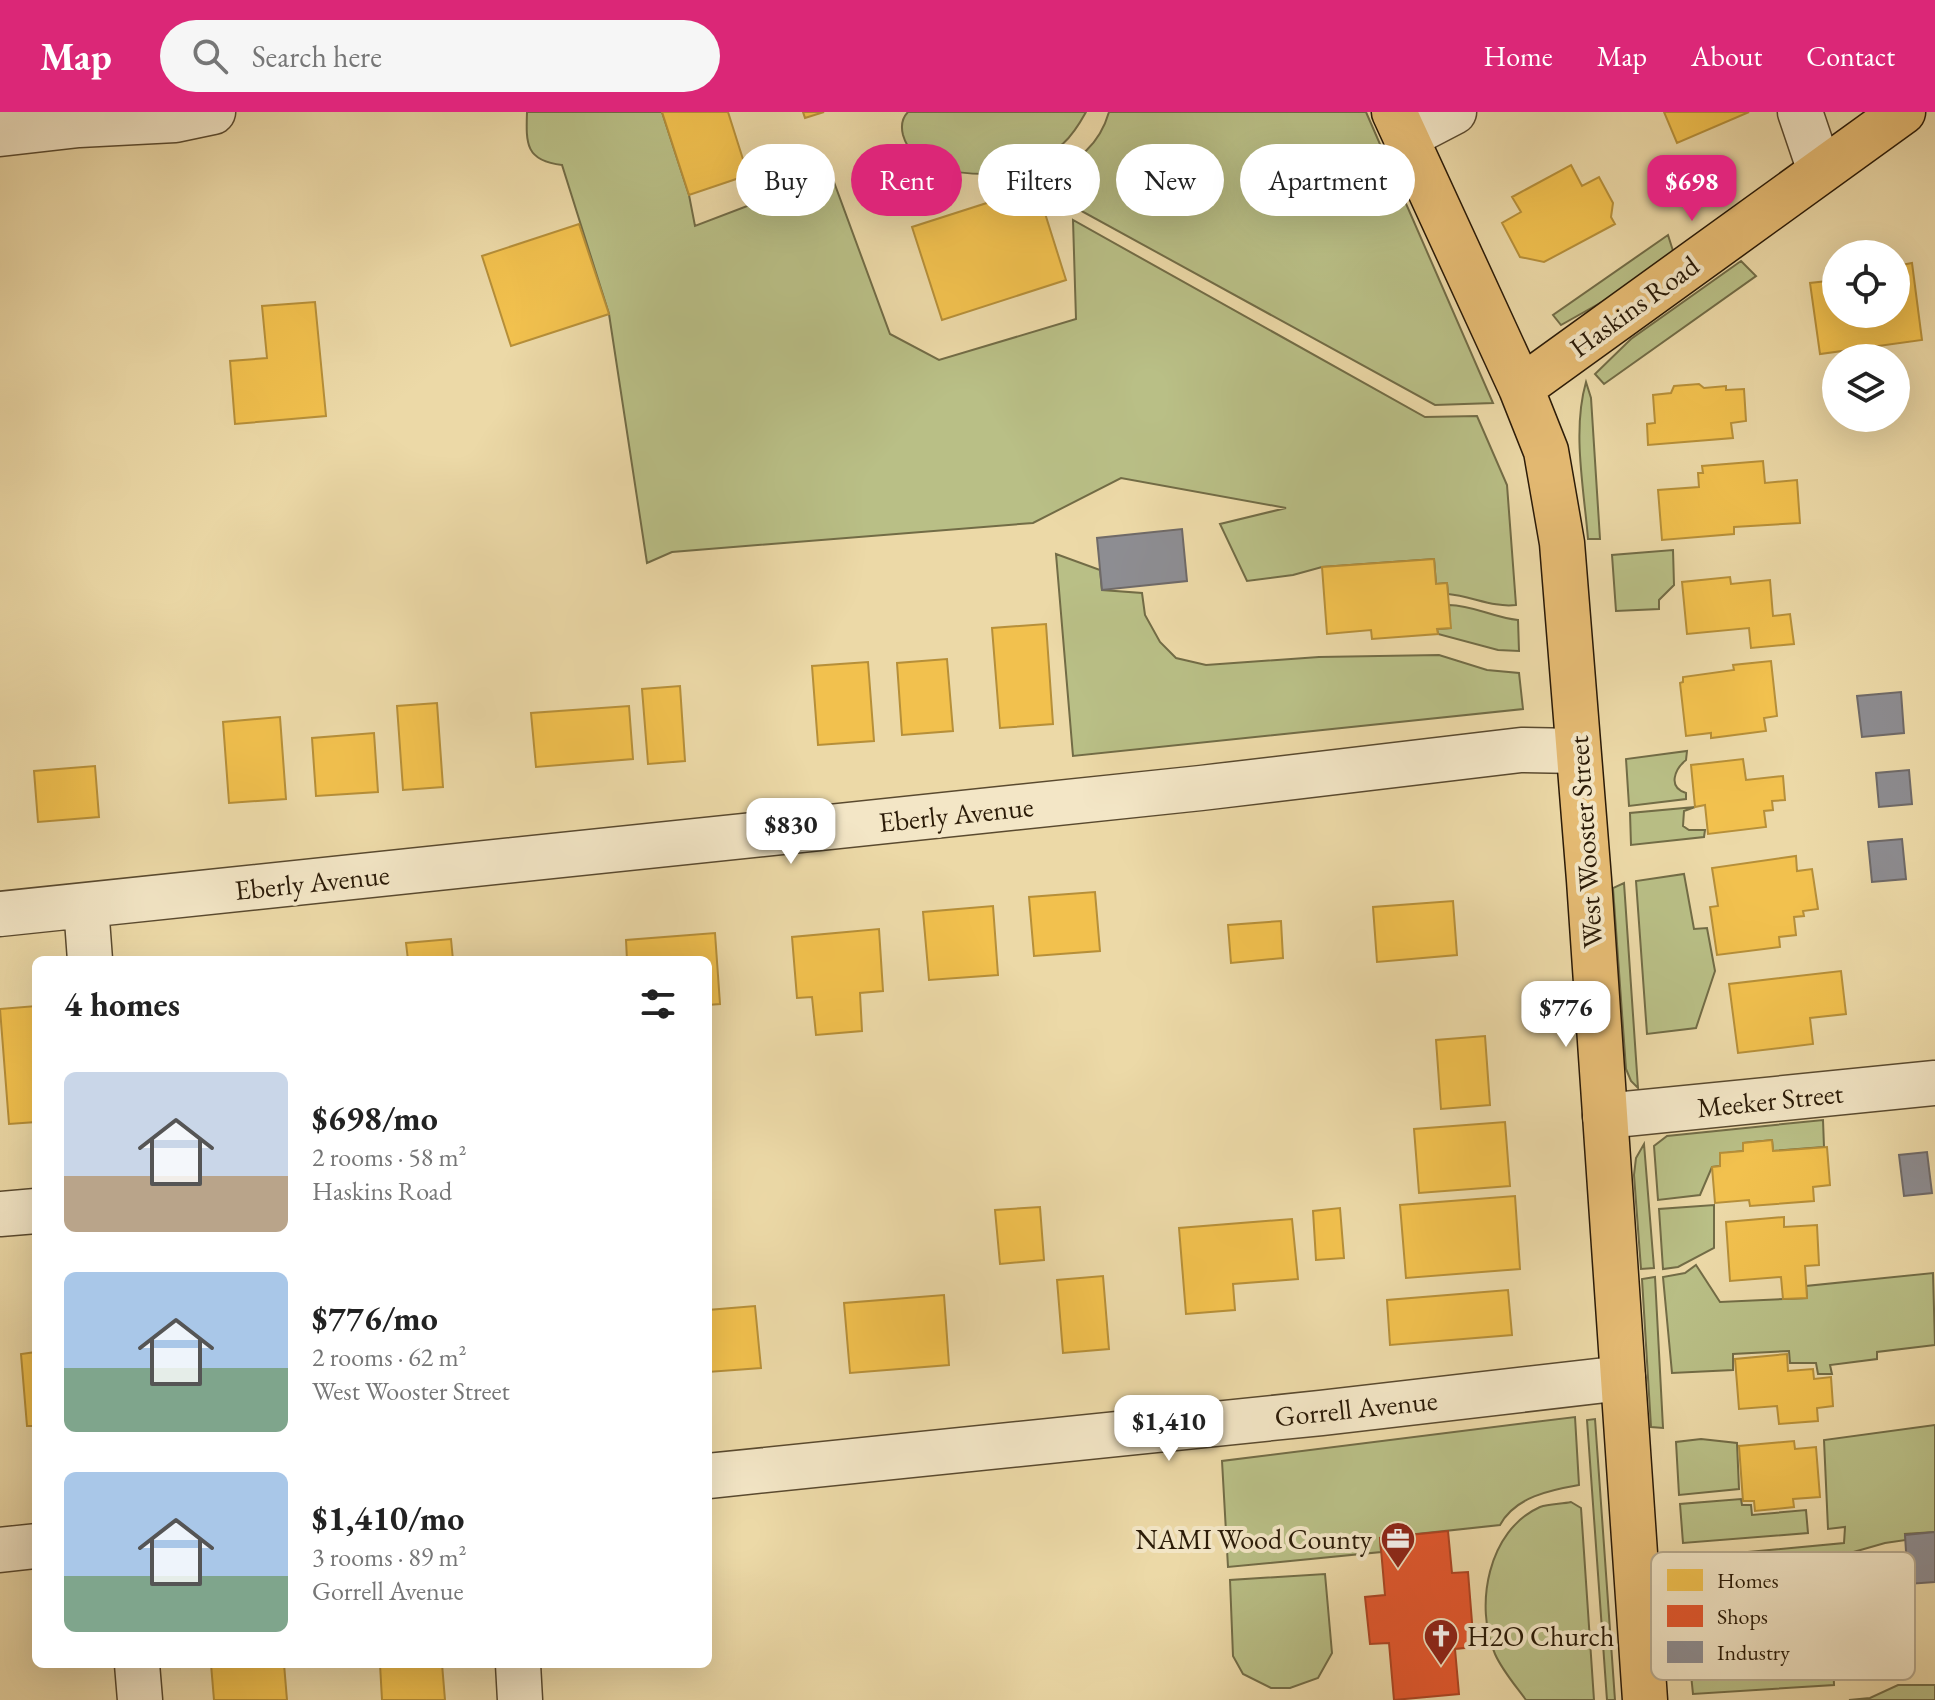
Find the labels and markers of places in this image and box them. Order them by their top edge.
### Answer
pin: $698 [1645,155,1739,223]
pin: $830 [744,798,838,866]
pin: $776 [1519,981,1613,1049]
pin: $1,410 [1104,1395,1234,1463]
office icon: NAMI Wood County [1379,1520,1417,1570]
place label: NAMI Wood County [1135,1521,1373,1557]
church icon: H2O Church [1422,1617,1460,1667]
place label: H2O Church [1467,1618,1614,1654]

